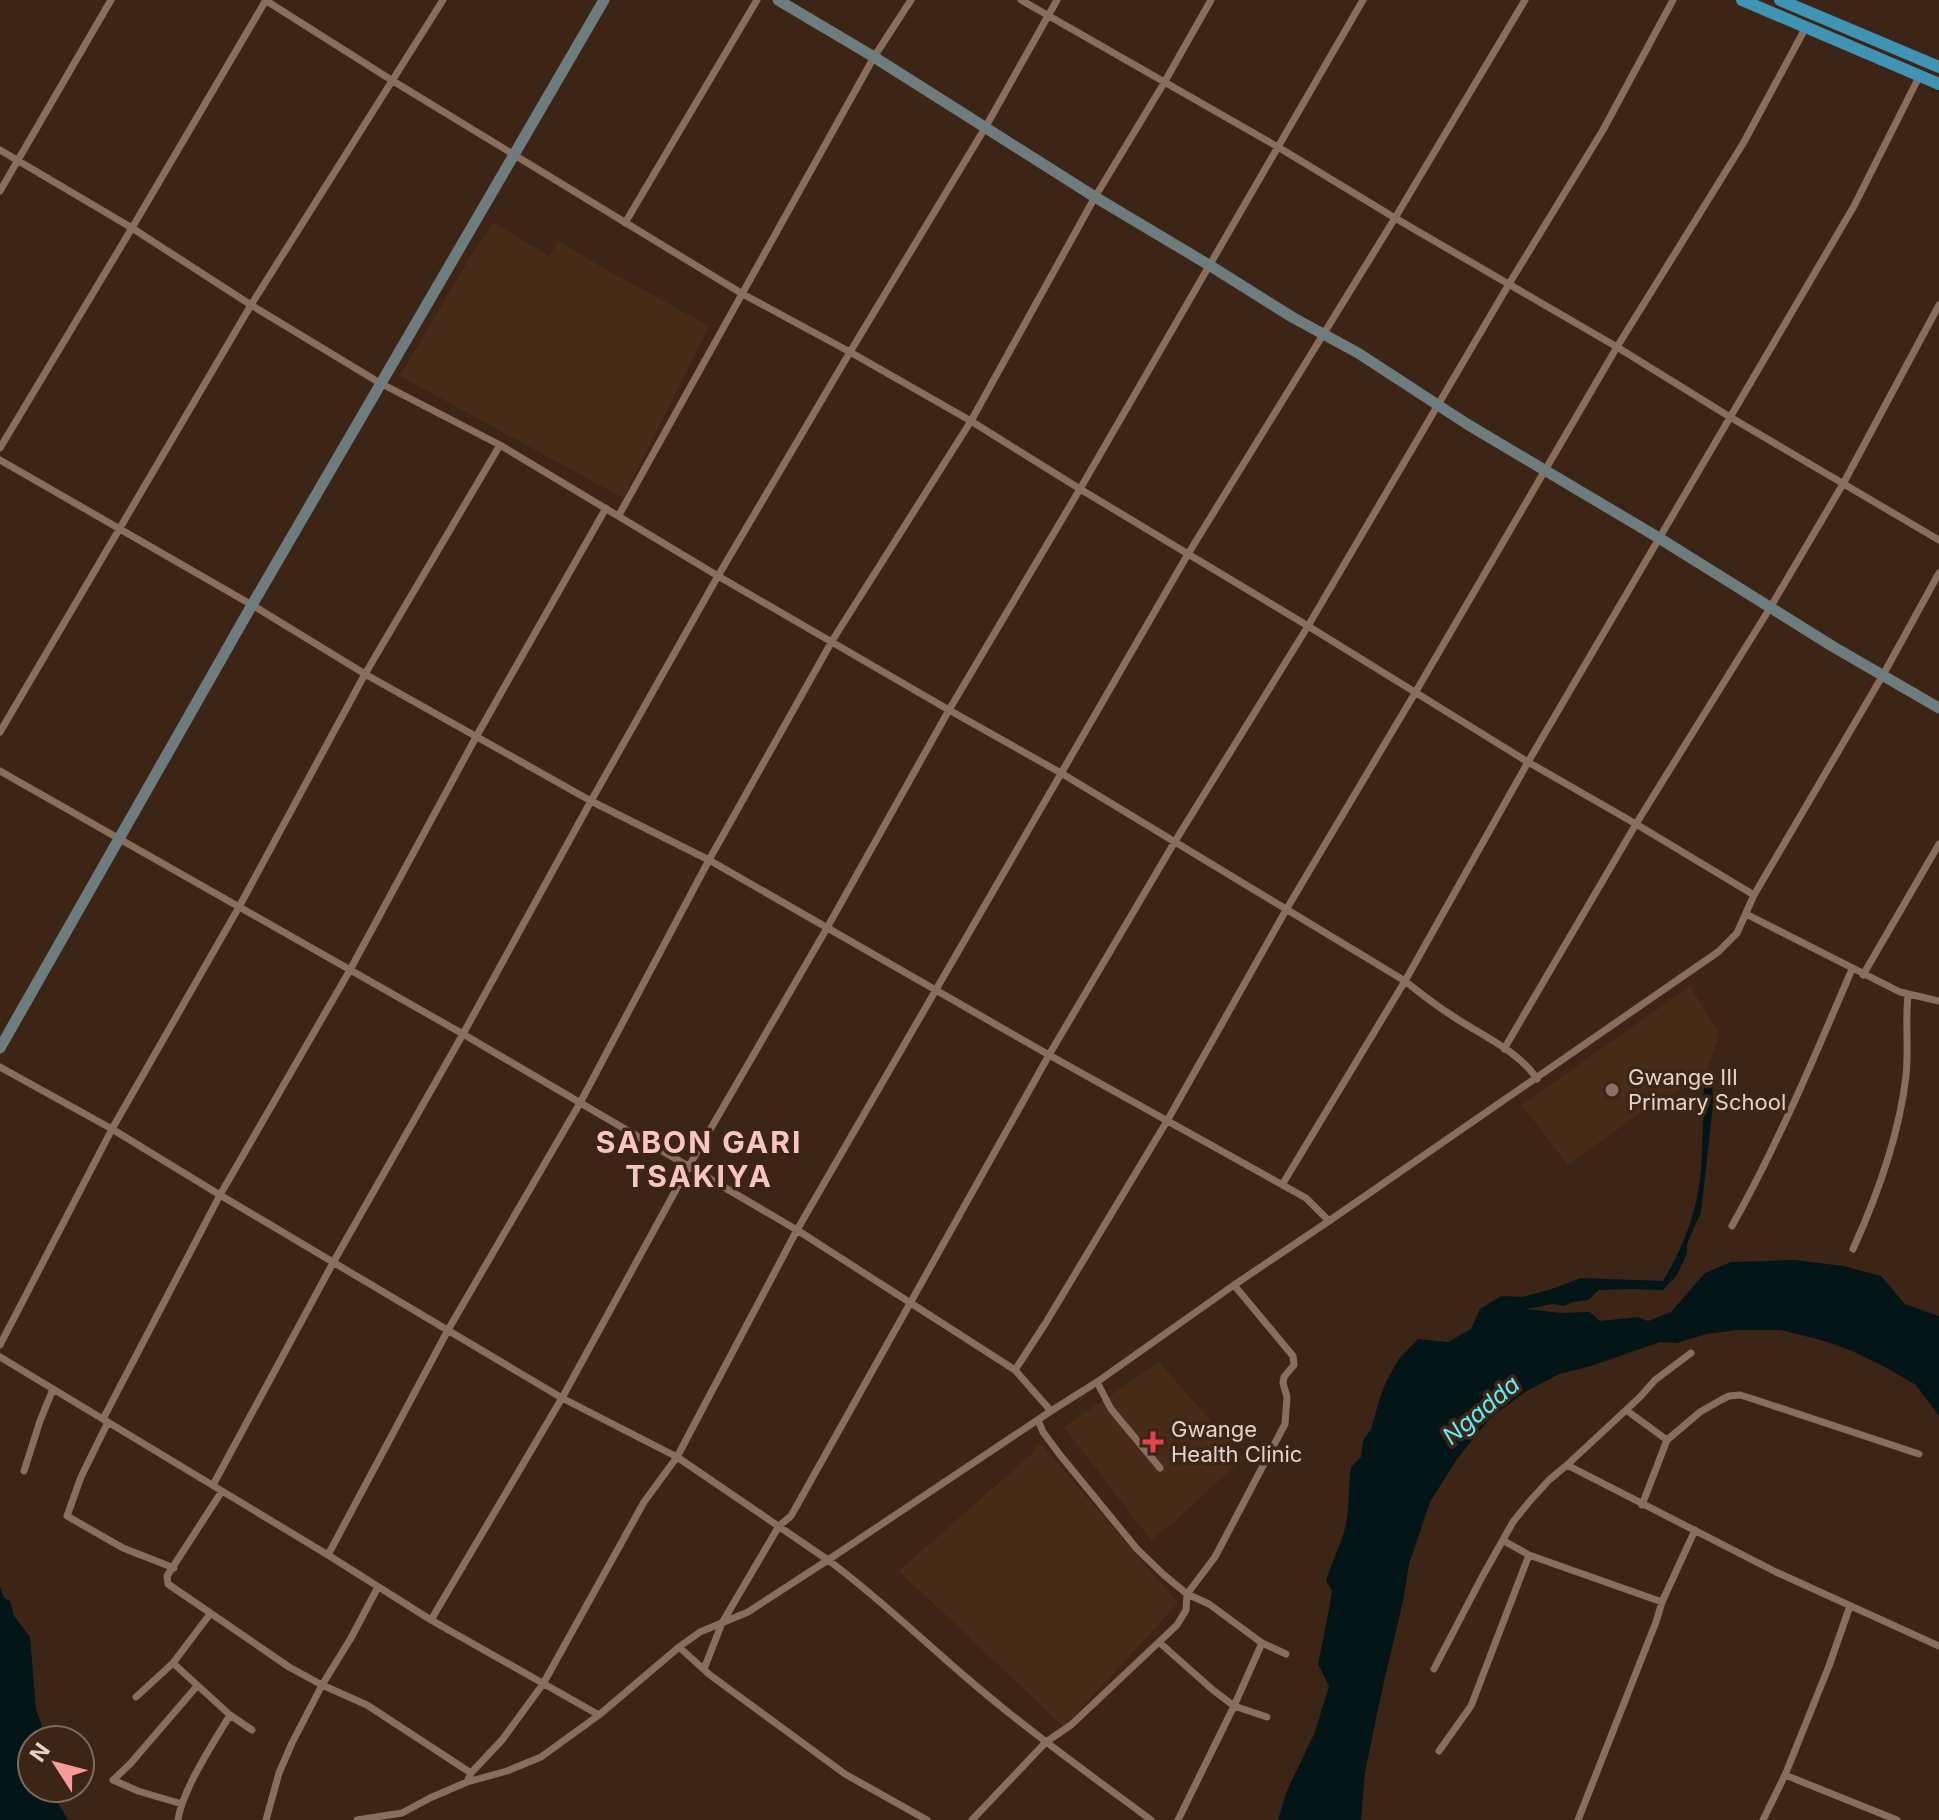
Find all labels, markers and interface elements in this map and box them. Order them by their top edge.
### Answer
place label: Gwange III Primary School [1628,1064,1786,1115]
marker: Gwange III Primary School [1603,1081,1621,1099]
district label: SABON GARI TSAKIYA [596,1124,802,1194]
water label: Ngadda [1437,1369,1525,1451]
place label: Gwange Health Clinic [1171,1416,1302,1467]
marker: Gwange Health Clinic [1142,1431,1164,1453]
north arrow [16,1724,96,1804]
text: N [24,1738,55,1767]

